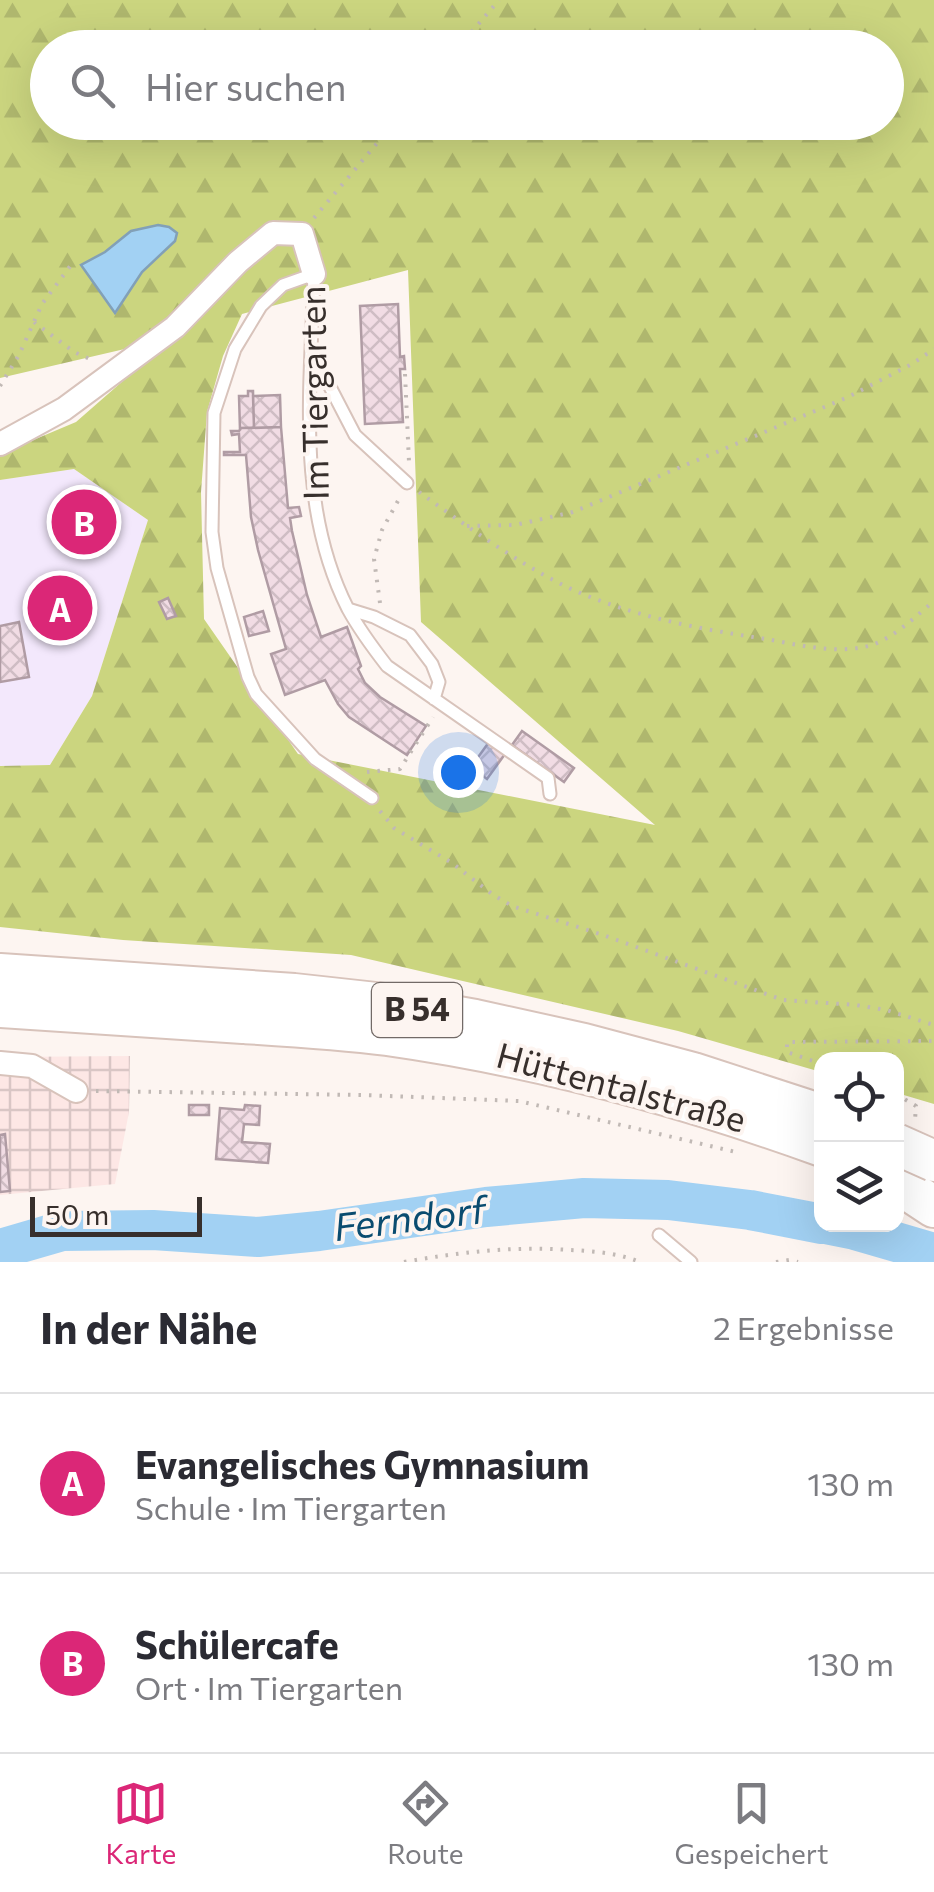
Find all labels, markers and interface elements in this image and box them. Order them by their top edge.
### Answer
search box [30,30,904,140]
icon: search [65,58,120,113]
text: Hier suchen [145,62,347,109]
street label: Im Tiergarten [289,285,336,501]
pin: B [52,484,116,560]
pin: A [28,570,92,646]
your location [433,747,484,798]
road number: B 54 [372,983,462,1037]
street label: Hüttentalstraße [492,1032,751,1139]
map controls [814,1052,904,1232]
button: locate [814,1052,904,1142]
button: layers [814,1142,904,1232]
water label: Ferndorf [331,1183,492,1249]
scale bar [30,1192,202,1236]
text: 50 m [45,1197,109,1231]
text: In der Nähe [40,1301,257,1353]
text: 2 Ergebnisse [713,1307,894,1347]
text: Evangelisches Gymnasium [135,1440,589,1487]
text: A [61,1463,84,1503]
text: 130 m [807,1463,894,1503]
text: Schule · Im Tiergarten [135,1487,447,1527]
text: Schülercafe [135,1620,339,1667]
text: B [62,1643,83,1683]
text: 130 m [807,1643,894,1683]
text: Ort · Im Tiergarten [135,1667,403,1707]
tab: Karte [106,1776,176,1870]
tab: Route [387,1776,464,1870]
tab: Gespeichert [675,1776,828,1870]

